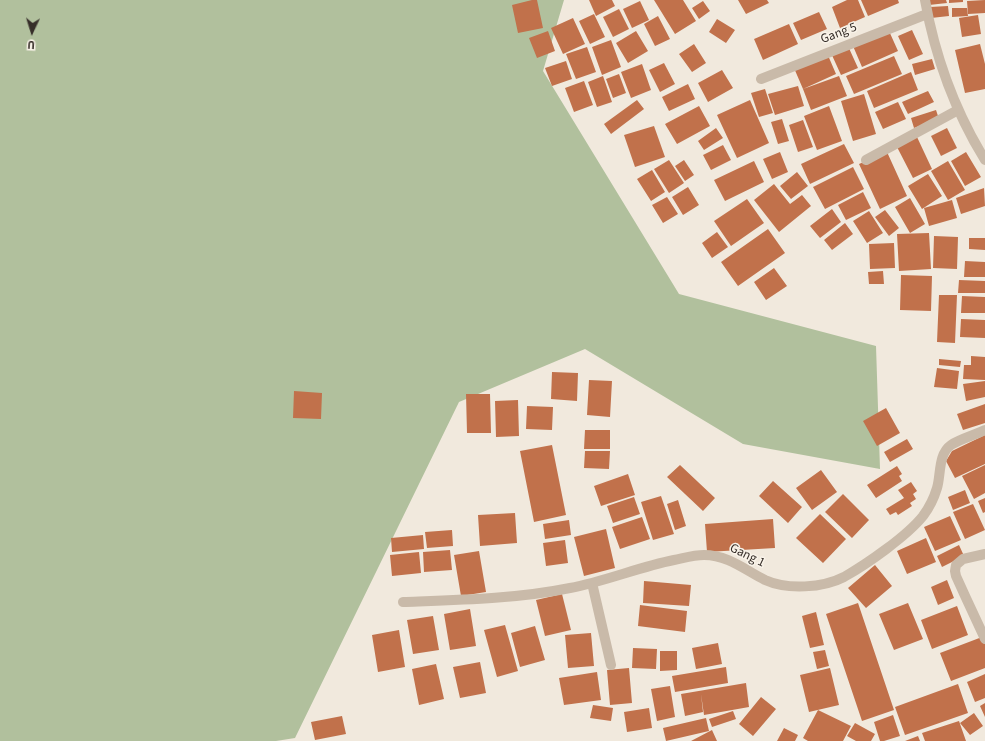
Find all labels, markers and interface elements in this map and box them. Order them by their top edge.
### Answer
north arrow [12,12,52,52]
street label: Gang 5 [819,20,859,48]
text: U [27,37,35,52]
street label: Gang 1 [727,541,767,571]

